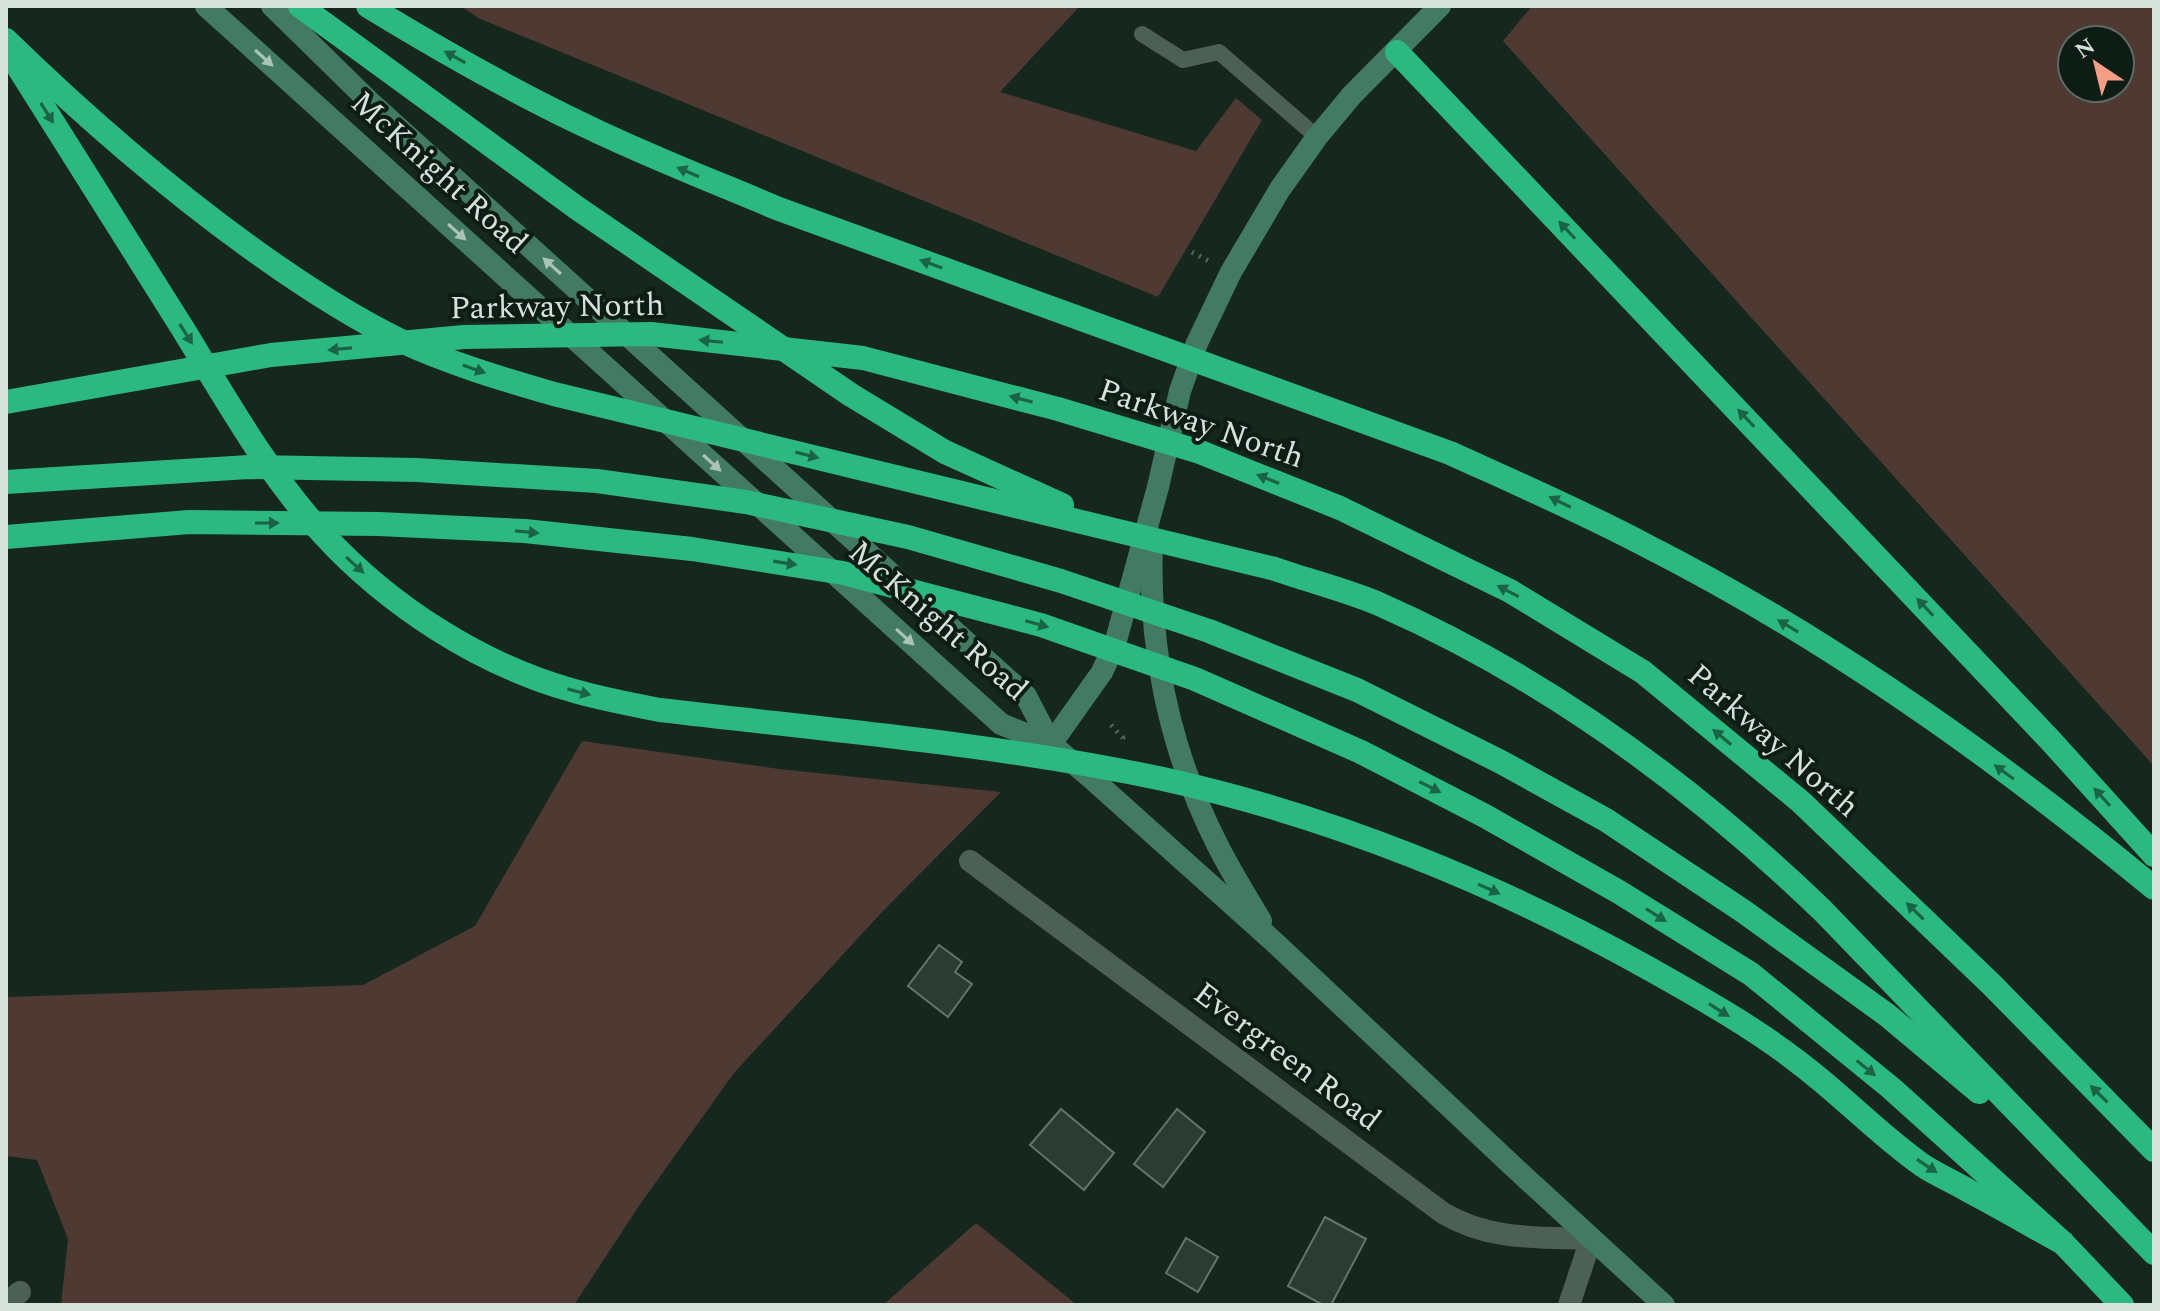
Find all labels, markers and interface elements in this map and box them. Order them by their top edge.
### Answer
north arrow [2056,24,2136,104]
text: N [2069,30,2102,68]
one-way arrow [254,49,273,67]
one-way arrow [444,50,466,64]
street label: McKnight Road [339,80,539,266]
one-way arrow [40,102,54,124]
one-way arrow [676,165,700,178]
one-way arrow [1558,221,1576,240]
one-way arrow [447,223,466,241]
one-way arrow [919,257,943,270]
one-way arrow [542,258,561,276]
street label: Parkway North [449,281,665,333]
one-way arrow [178,323,193,344]
one-way arrow [698,334,723,347]
one-way arrow [327,342,352,355]
one-way arrow [462,363,486,375]
street label: Parkway North [1092,366,1310,482]
one-way arrow [1008,392,1033,404]
one-way arrow [1737,409,1755,428]
one-way arrow [795,450,820,462]
one-way arrow [702,454,722,471]
one-way arrow [1256,472,1280,485]
one-way arrow [1548,496,1571,509]
one-way arrow [255,517,280,529]
one-way arrow [515,526,540,539]
street label: McKnight Road [837,529,1039,713]
one-way arrow [345,556,364,574]
one-way arrow [773,558,798,570]
one-way arrow [1496,584,1519,597]
one-way arrow [1916,598,1934,617]
one-way arrow [1026,618,1050,631]
one-way arrow [1777,620,1799,634]
one-way arrow [896,628,915,646]
street label: Parkway North [1676,652,1870,830]
one-way arrow [566,687,591,699]
one-way arrow [1712,729,1732,746]
one-way arrow [1993,765,2014,780]
one-way arrow [1419,781,1442,794]
one-way arrow [2093,787,2111,807]
one-way arrow [1477,883,1501,896]
one-way arrow [1906,902,1925,921]
one-way arrow [1645,908,1667,922]
street label: Evergreen Road [1183,970,1391,1144]
one-way arrow [1708,1003,1730,1017]
one-way arrow [1856,1059,1877,1076]
one-way arrow [2090,1085,2109,1104]
one-way arrow [1916,1159,1937,1174]

